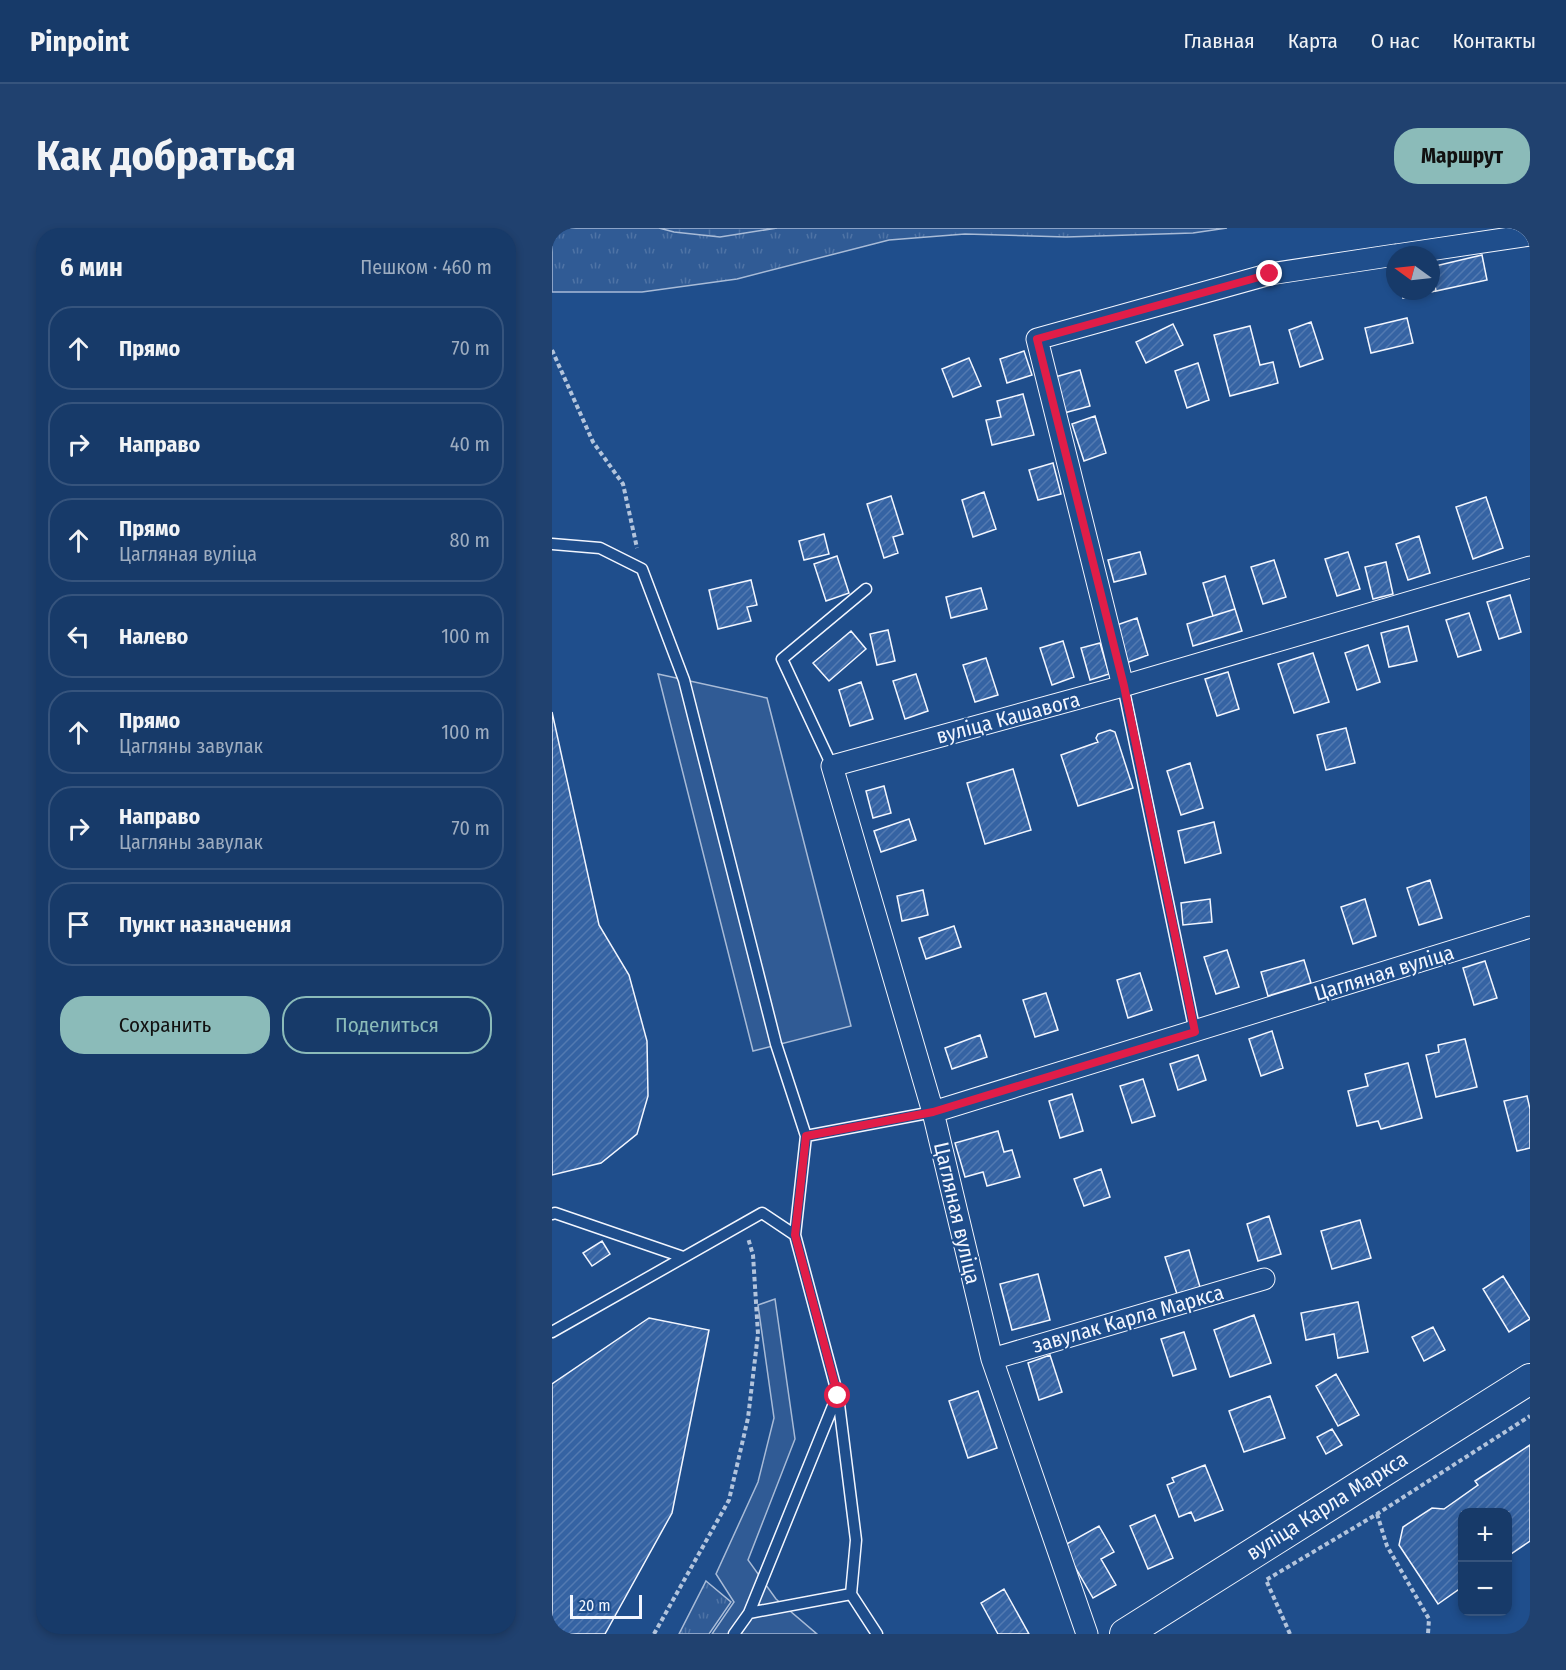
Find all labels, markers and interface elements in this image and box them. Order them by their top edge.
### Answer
text: Pinpoint [30,25,129,58]
text: Главная [1184,28,1255,54]
text: Карта [1288,28,1338,54]
text: О нас [1371,28,1419,54]
text: Контакты [1452,28,1536,54]
button: Маршрут [1394,128,1530,184]
text: Как добраться [36,131,296,181]
north arrow [1386,246,1440,300]
text: 6 мин [60,252,123,283]
text: Пешком · 460 m [360,255,492,279]
route end [1256,260,1282,286]
icon: ahead [62,332,95,365]
text: Прямо [119,335,180,362]
text: 70 m [452,336,490,360]
icon: right [62,428,95,461]
text: Направо [119,431,200,458]
text: 40 m [450,432,490,456]
text: Прямо [119,515,180,542]
icon: ahead [62,524,95,557]
text: 80 m [450,528,490,552]
text: Цагляная вуліца [119,542,257,566]
icon: left [62,620,95,653]
text: Налево [119,623,188,650]
text: 100 m [441,624,490,648]
street label: вуліца Кашавога [933,686,1083,750]
text: Прямо [119,707,180,734]
icon: ahead [62,716,95,749]
text: 100 m [441,720,490,744]
text: Цагляны завулак [119,734,263,758]
text: Направо [119,803,200,830]
icon: right [62,812,95,845]
text: 70 m [452,816,490,840]
text: Цагляны завулак [119,830,263,854]
icon: arrive [62,908,95,941]
text: Пункт назначения [119,911,291,938]
street label: Цагляная вуліца [1311,939,1457,1007]
button: Сохранить [60,996,270,1054]
button: Поделиться [282,996,492,1054]
street label: Цагляная вуліца [928,1139,986,1287]
street label: завулак Карла Маркса [1029,1279,1227,1359]
route start [824,1382,850,1408]
street label: вуліца Карла Маркса [1242,1446,1412,1566]
map controls [1458,1508,1512,1616]
button: + [1458,1508,1512,1562]
button: − [1458,1562,1512,1616]
scale bar [570,1592,642,1620]
text: 20 m [579,1596,610,1615]

